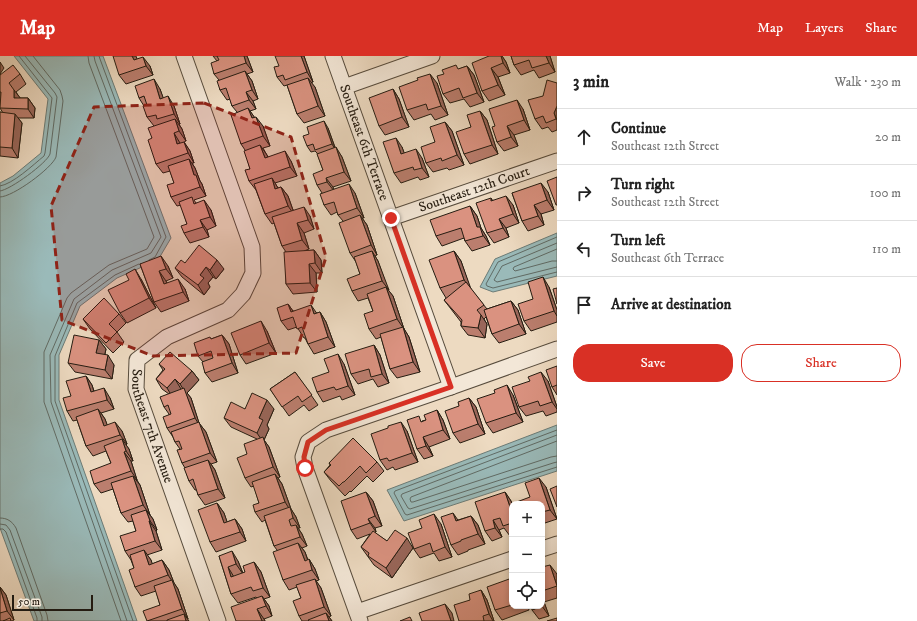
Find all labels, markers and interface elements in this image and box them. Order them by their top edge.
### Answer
text: Map [20,17,55,40]
text: Map [757,19,783,37]
text: Layers [805,19,843,37]
text: Share [865,19,897,37]
text: 3 min [573,71,609,93]
text: Walk · 230 m [835,74,901,90]
street label: Southeast 6th Terrace [335,82,393,203]
text: Continue [611,119,666,138]
icon: ahead [573,126,595,148]
text: 20 m [875,129,901,145]
text: Southeast 12th Street [611,138,719,154]
street label: Southeast 12th Court [416,162,533,217]
text: Turn right [611,175,674,194]
icon: right [573,182,595,204]
text: 100 m [870,185,901,201]
text: Southeast 12th Street [611,194,719,210]
route end [382,209,400,227]
text: Turn left [611,231,665,250]
icon: left [573,238,595,260]
text: 110 m [872,241,901,257]
text: Southeast 6th Terrace [611,250,724,266]
icon: arrive [573,294,595,316]
text: Arrive at destination [611,295,731,314]
button: Save [573,344,733,382]
button: Share [741,344,901,382]
street label: Southeast 7th Avenue [127,369,178,486]
route start [296,459,314,477]
map controls [509,501,545,609]
button: + [509,501,545,537]
button: − [509,537,545,573]
button: locate [509,573,545,609]
scale bar [12,593,93,612]
text: 50 m [18,595,40,609]

